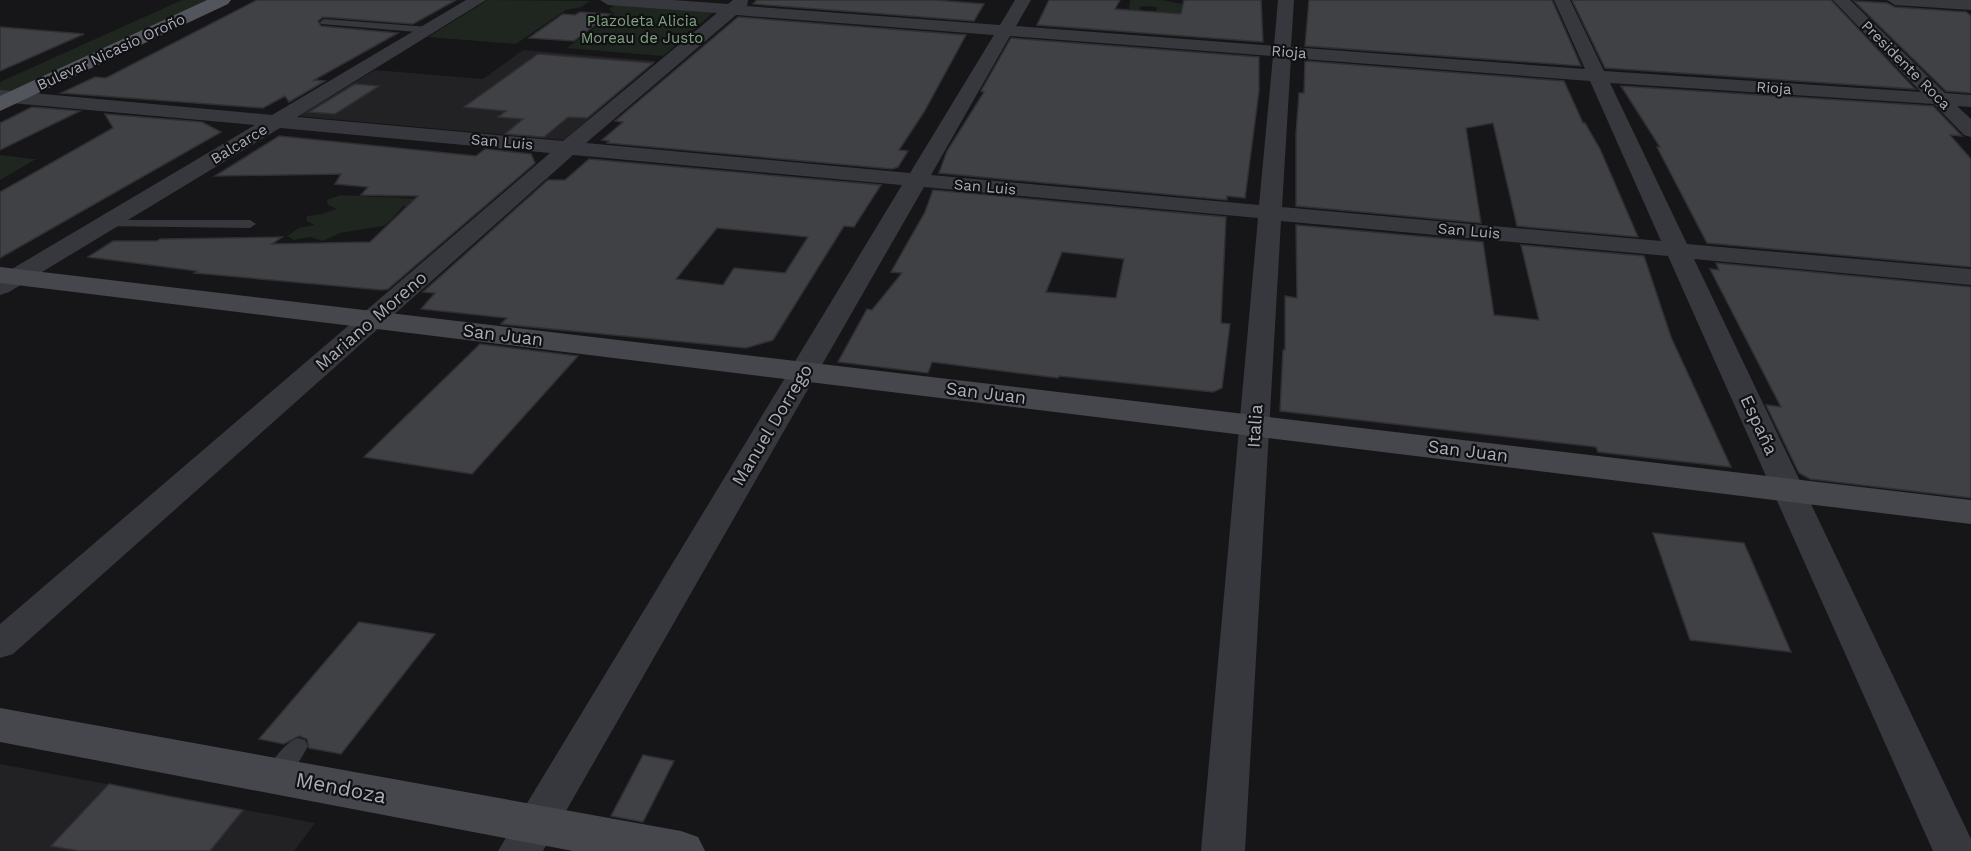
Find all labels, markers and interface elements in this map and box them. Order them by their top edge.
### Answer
street label: Bulevar Nicasio Oroño [34,10,188,94]
park label: Plazoleta Alicia Moreau de Justo [581,12,703,47]
street label: Presidente Roca [1858,17,1955,114]
street label: Rioja [1271,42,1308,62]
street label: Rioja [1756,78,1793,98]
street label: Balcarce [207,120,271,168]
street label: San Luis [470,130,534,154]
street label: San Luis [953,175,1017,199]
street label: San Luis [1437,219,1501,243]
street label: Mariano Moreno [310,266,431,375]
street label: San Juan [462,319,544,350]
street label: Manuel Dorrego [727,360,816,489]
street label: San Juan [945,377,1027,408]
street label: España [1736,391,1782,458]
street label: Italia [1243,404,1266,448]
street label: San Juan [1427,435,1509,466]
street label: Mendoza [294,767,389,809]

